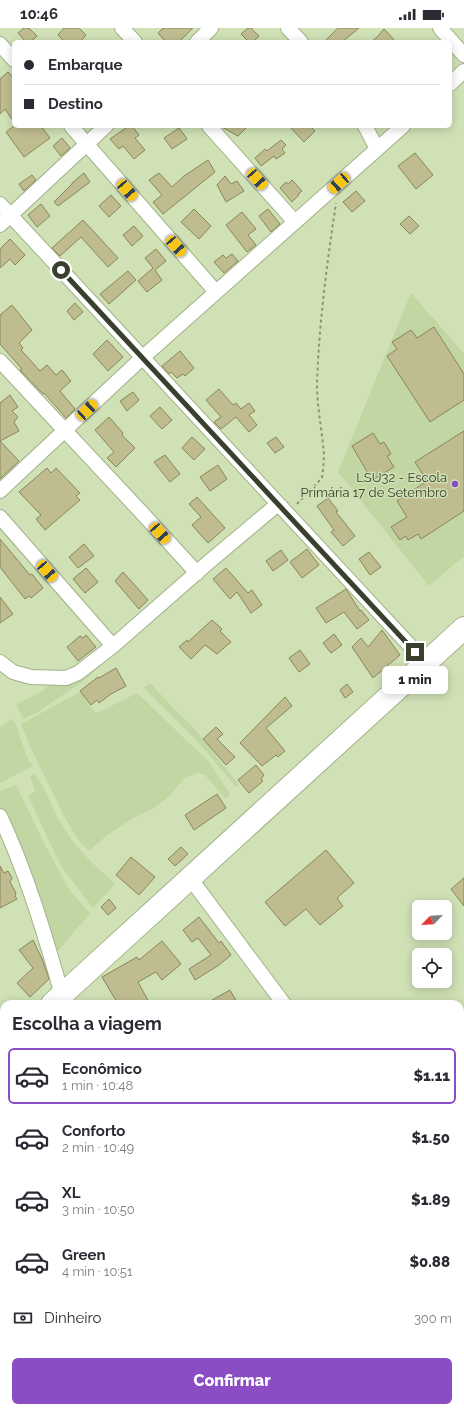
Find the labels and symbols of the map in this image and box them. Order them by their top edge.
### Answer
car [245,166,269,192]
car [326,171,352,195]
car [115,177,139,203]
car [164,233,188,259]
route start [52,261,70,279]
car [74,397,100,423]
place label: LSU32 - Escola Primária 17 de Setembro [301,470,447,500]
marker: LSU32 - Escola Primária 17 de Setembro [450,479,460,489]
car [148,520,172,546]
car [35,558,59,584]
route end [406,643,424,661]
callout: 1 min [382,666,448,694]
north arrow [412,900,452,940]

